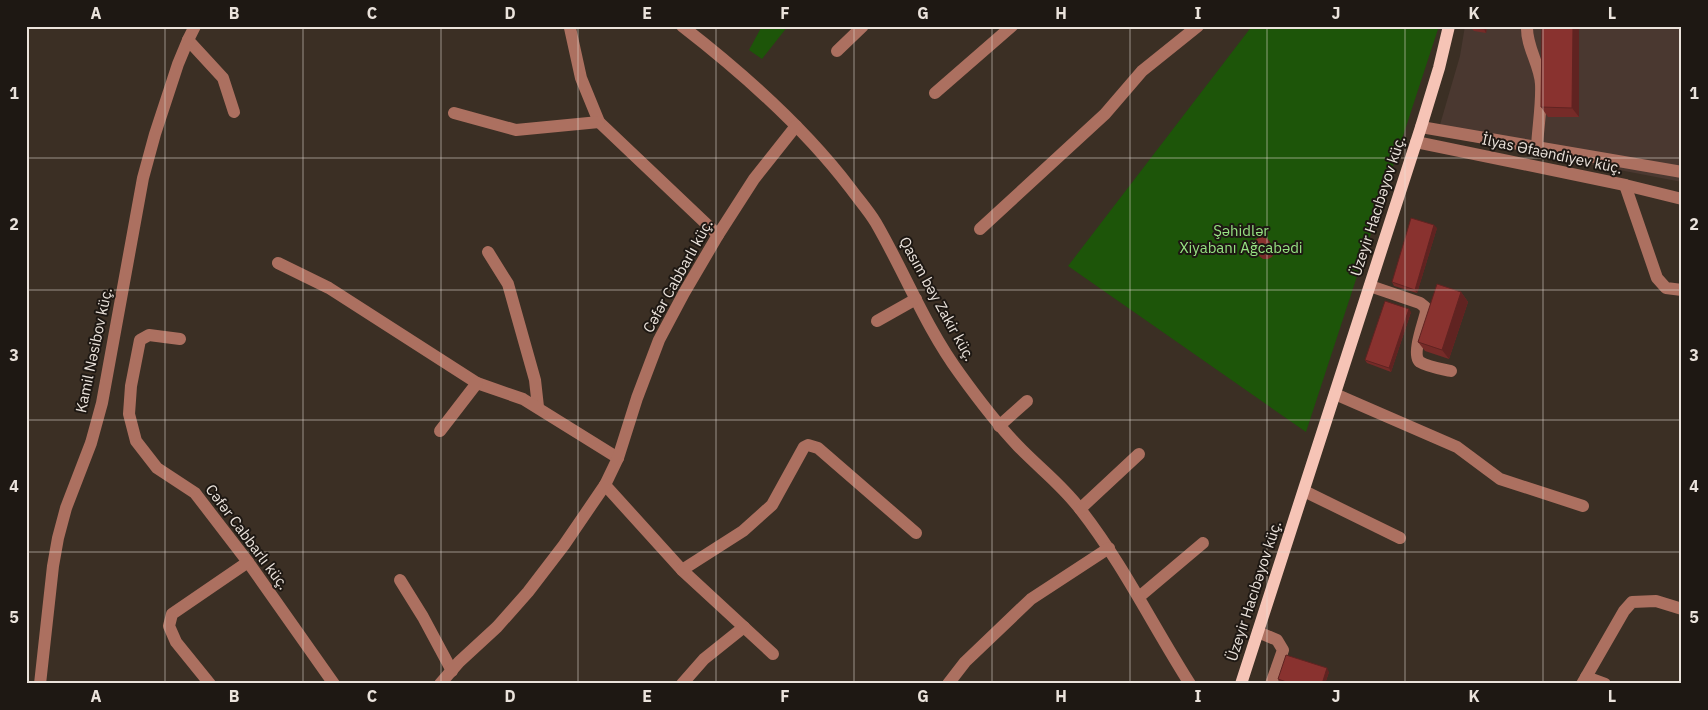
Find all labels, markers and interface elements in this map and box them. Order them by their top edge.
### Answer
text: A [91,3,102,23]
text: B [229,3,240,23]
text: C [367,3,377,23]
text: D [504,3,516,23]
text: E [642,3,652,23]
text: F [780,3,790,23]
text: G [917,3,929,23]
text: H [1055,3,1067,23]
text: I [1195,3,1202,23]
text: J [1332,3,1340,23]
text: K [1468,3,1480,23]
text: L [1608,3,1616,23]
text: 1 [9,83,19,103]
text: 1 [1689,83,1699,103]
street label: İlyas Əfaəndiyev küç. [1480,129,1624,178]
street label: Üzeyir Hacıbəyov küç. [1346,133,1409,279]
text: 2 [9,214,19,234]
text: 2 [1689,214,1699,234]
street label: Cəfər Cabbarlı küç. [638,216,717,336]
park label: Şəhidlər Xiyabanı Ağcabədi [1179,221,1303,257]
street label: Qasım bəy Zakir küç. [895,233,980,364]
street label: Kamil Nəsibov küç. [71,286,116,414]
text: 3 [9,345,19,365]
text: 3 [1689,345,1699,365]
text: 4 [9,476,19,496]
text: 4 [1689,476,1699,496]
street label: Cəfər Cabbarlı küç. [202,480,293,593]
street label: Üzeyir Hacıbəyov küç. [1222,518,1285,664]
text: 5 [9,607,19,627]
text: 5 [1689,607,1699,627]
text: A [91,686,102,706]
text: B [229,686,240,706]
text: C [367,686,377,706]
text: D [504,686,516,706]
text: E [642,686,652,706]
text: F [780,686,790,706]
text: G [917,686,929,706]
text: H [1055,686,1067,706]
text: I [1195,686,1202,706]
text: J [1332,686,1340,706]
text: K [1468,686,1480,706]
text: L [1608,686,1616,706]

